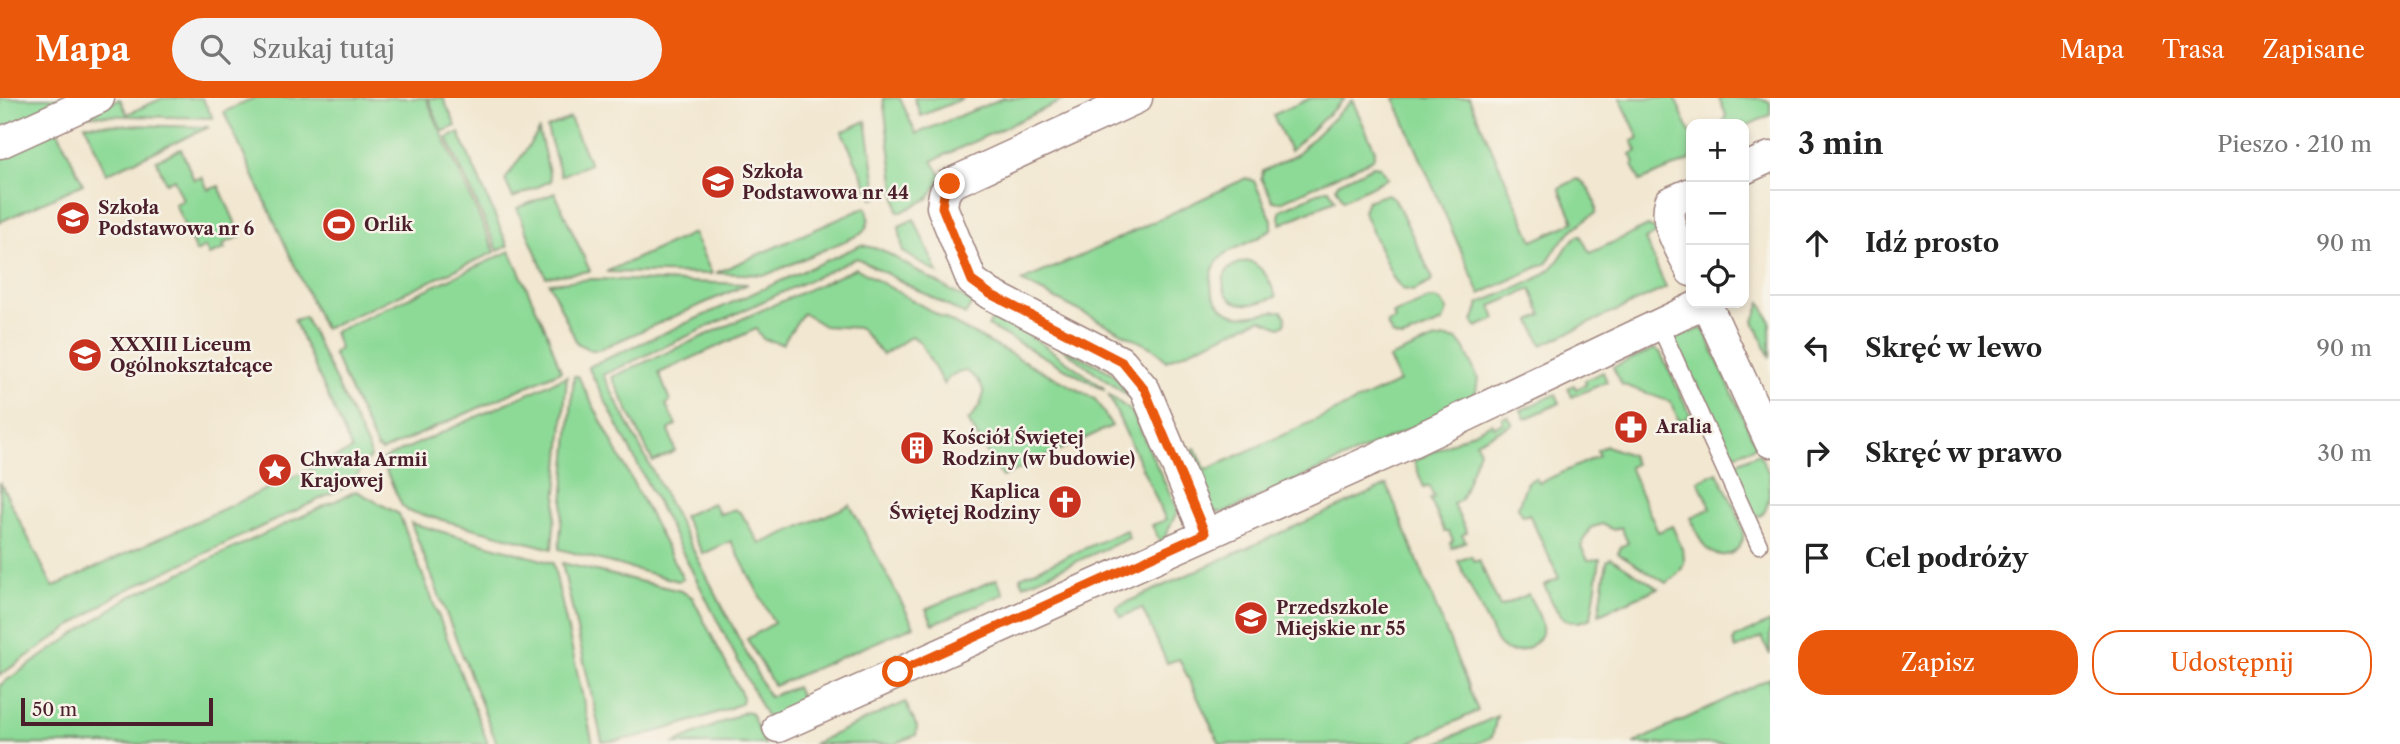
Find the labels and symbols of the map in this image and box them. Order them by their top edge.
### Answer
place label: Szkoła Podstawowa nr 44 [742,161,909,204]
school or university icon: Szkoła Podstawowa nr 44 [699,163,737,201]
route end [934,168,965,199]
place label: Szkoła Podstawowa nr 6 [98,197,255,240]
school or university icon: Szkoła Podstawowa nr 6 [54,199,92,237]
sports icon: Orlik [320,206,358,244]
place label: Orlik [364,214,414,236]
place label: XXXIII Liceum Ogólnokształcące [109,334,273,377]
school or university icon: XXXIII Liceum Ogólnokształcące [66,336,104,374]
pharmacy icon: Aralia [1612,408,1650,446]
place label: Aralia [1655,416,1713,438]
place label: Kościół Świętej Rodziny (w budowie) [942,426,1135,470]
building icon: Kościół Świętej Rodziny (w budowie) [898,429,936,467]
place label: Chwała Armii Krajowej [300,449,428,492]
place icon: Chwała Armii Krajowej [256,451,294,489]
place label: Kaplica Świętej Rodziny [889,481,1041,524]
church icon: Kaplica Świętej Rodziny [1046,483,1084,521]
place label: Przedszkole Miejskie nr 55 [1276,597,1405,640]
school or university icon: Przedszkole Miejskie nr 55 [1232,599,1270,637]
route start [882,656,913,687]
scale bar [21,695,214,727]

